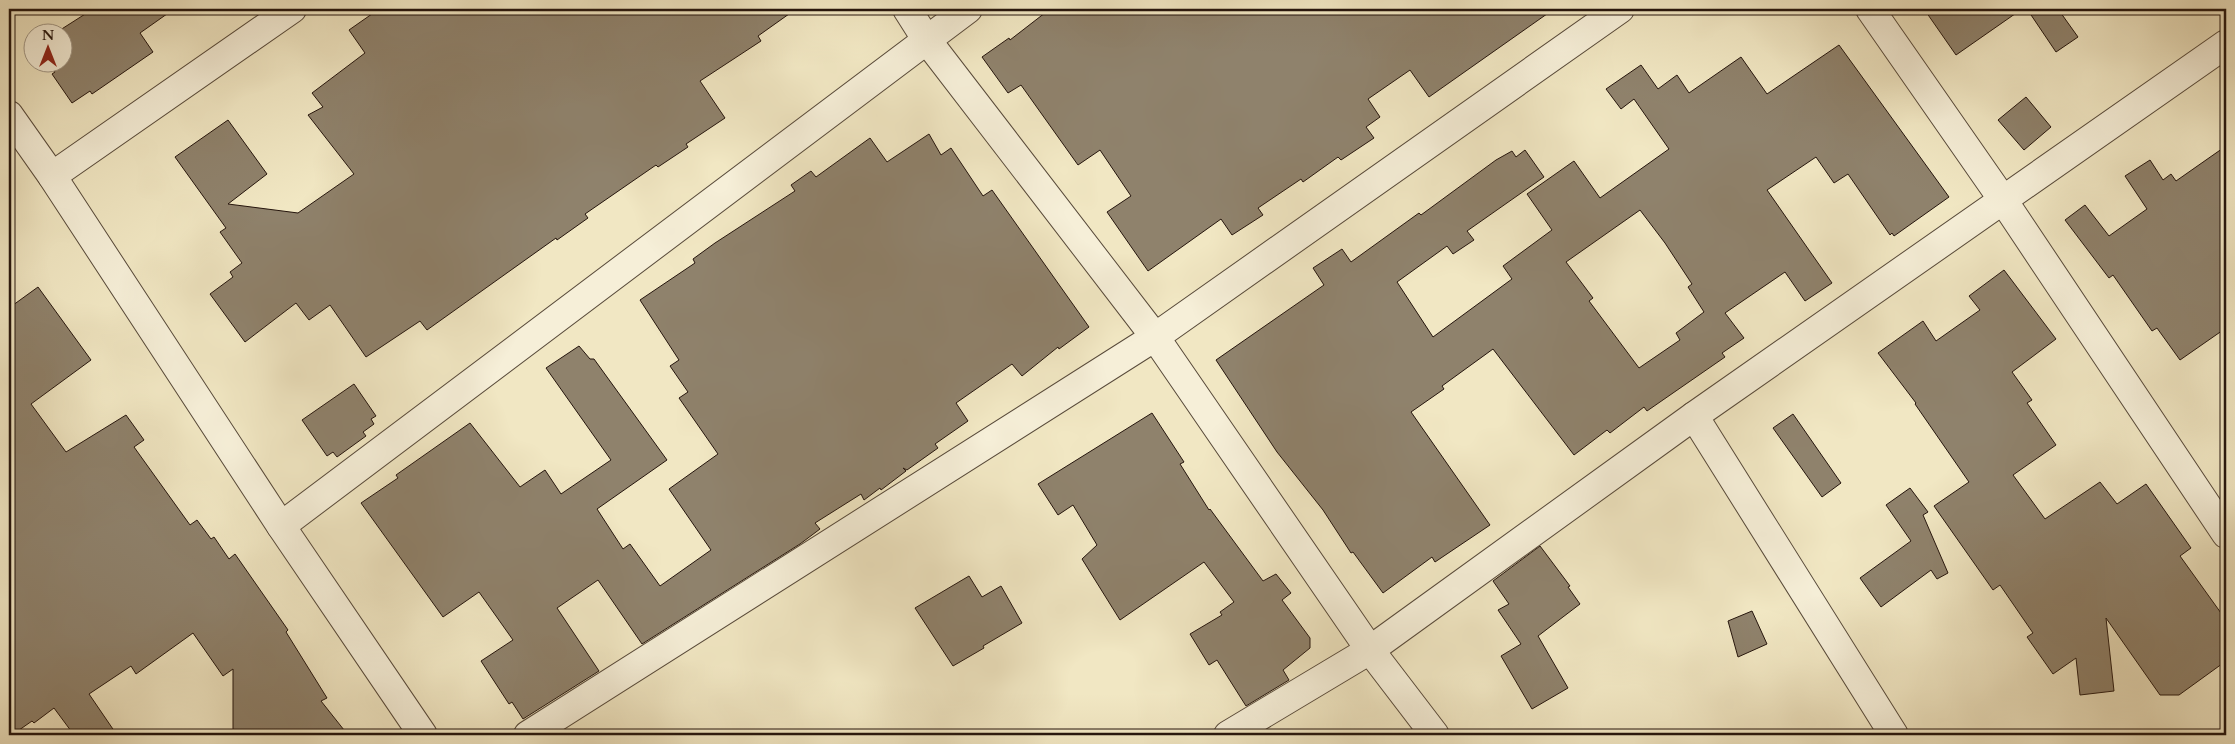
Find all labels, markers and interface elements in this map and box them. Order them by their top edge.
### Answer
north arrow [22,22,72,72]
text: N [42,26,54,45]

